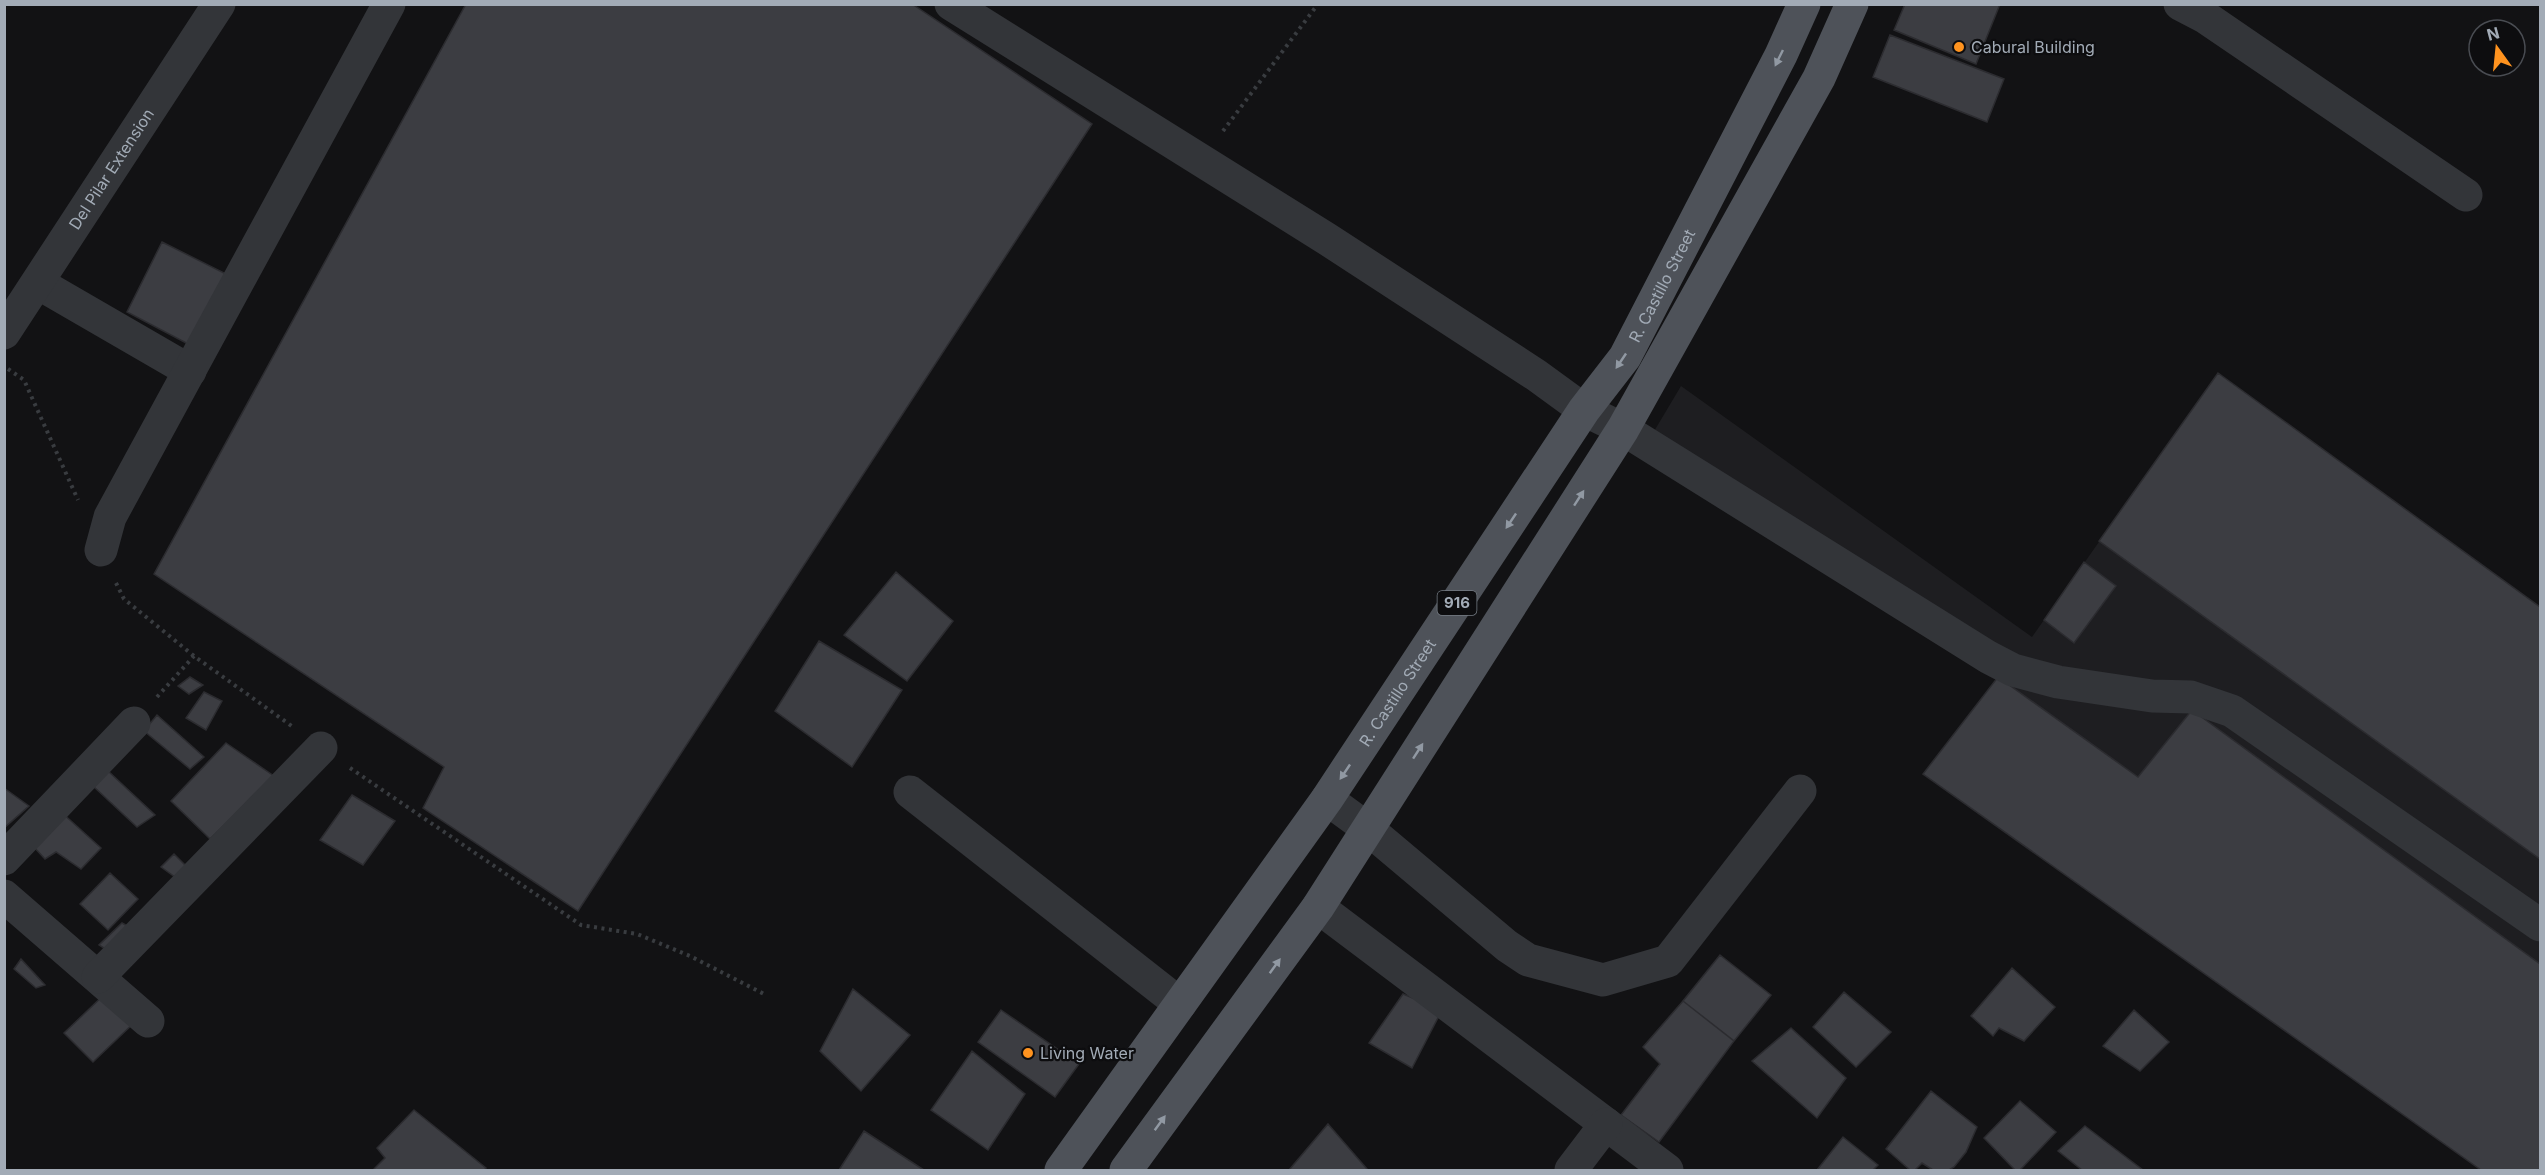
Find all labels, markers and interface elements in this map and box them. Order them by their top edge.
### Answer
north arrow [2467,18,2527,78]
text: N [2485,22,2502,45]
place label: Cabural Building [1971,37,2095,57]
marker: Cabural Building [1952,40,1966,54]
one-way arrow [1775,49,1784,66]
street label: Del Pilar Extension [64,105,158,233]
street label: R. Castillo Street [1624,226,1699,346]
one-way arrow [1615,352,1627,368]
one-way arrow [1574,490,1585,506]
one-way arrow [1505,513,1517,529]
road number: 916 [1438,591,1476,615]
street label: R. Castillo Street [1355,635,1440,750]
one-way arrow [1412,743,1423,759]
one-way arrow [1339,763,1351,779]
one-way arrow [1269,958,1281,974]
place label: Living Water [1040,1043,1134,1063]
marker: Living Water [1021,1046,1035,1060]
one-way arrow [1154,1116,1166,1132]

